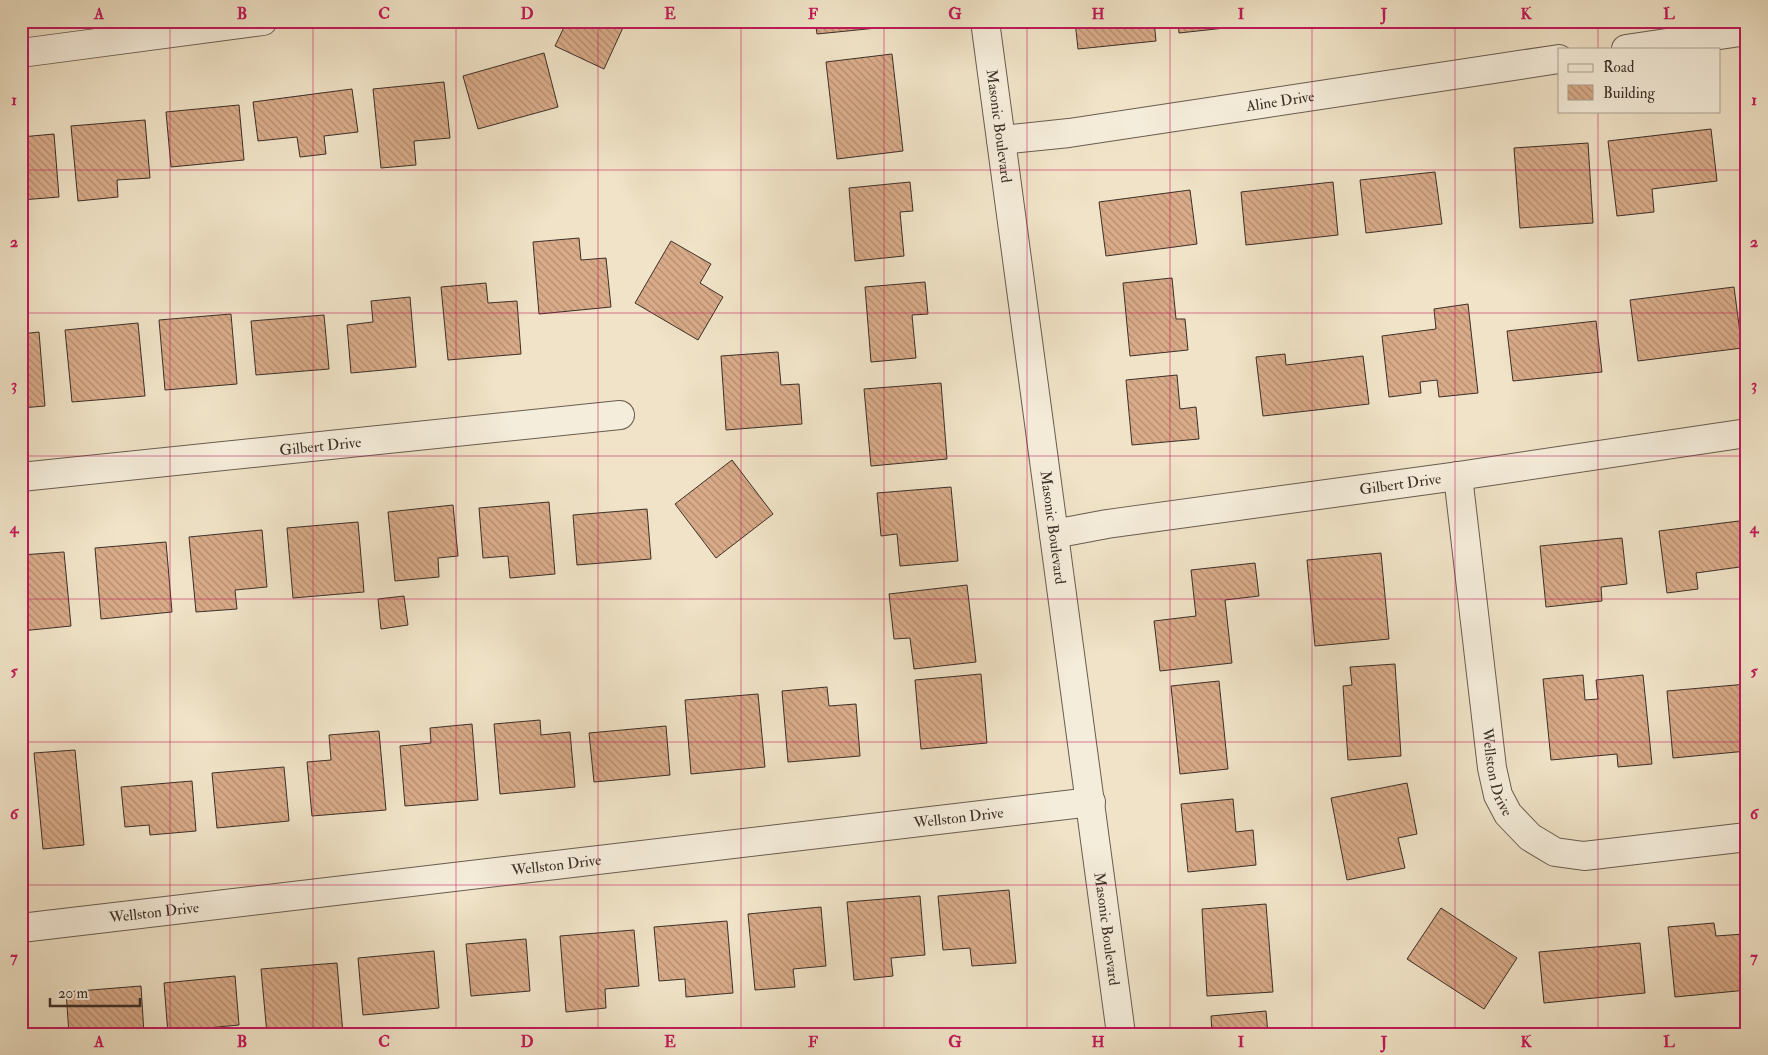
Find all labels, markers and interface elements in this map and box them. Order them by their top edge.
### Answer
text: A [93,4,105,24]
text: B [237,4,247,24]
text: C [378,4,390,24]
text: D [520,4,534,24]
text: E [664,4,676,24]
text: F [808,4,818,24]
text: G [948,4,962,24]
text: H [1091,4,1105,24]
text: I [1238,4,1245,24]
text: J [1380,4,1388,25]
text: K [1520,4,1532,24]
text: L [1663,4,1675,24]
legend [1558,48,1720,112]
text: Road [1603,58,1635,77]
street label: Masonic Boulevard [982,68,1016,185]
text: Building [1603,84,1655,103]
street label: Aline Drive [1244,87,1316,116]
text: 1 [11,90,17,110]
text: 1 [1751,90,1757,110]
text: 2 [10,232,18,252]
text: 2 [1750,232,1758,252]
text: 3 [11,375,17,395]
text: 3 [1751,375,1757,395]
street label: Gilbert Drive [279,433,362,460]
street label: Gilbert Drive [1358,469,1442,499]
street label: Masonic Boulevard [1035,470,1070,586]
text: 4 [9,518,20,538]
text: 4 [1749,518,1760,538]
text: 5 [10,661,18,681]
text: 5 [1750,661,1758,681]
street label: Wellston Drive [1477,726,1516,820]
street label: Wellston Drive [912,803,1005,833]
text: 6 [10,804,20,824]
text: 6 [1750,804,1760,824]
street label: Wellston Drive [509,851,602,880]
street label: Masonic Boulevard [1089,871,1123,987]
street label: Wellston Drive [107,898,200,928]
text: 7 [10,947,18,967]
text: 7 [1750,947,1758,967]
scale bar [50,975,140,1007]
text: 20 m [58,984,88,1003]
text: A [93,1032,105,1052]
text: B [237,1032,247,1052]
text: C [378,1032,390,1052]
text: D [520,1032,534,1052]
text: E [664,1032,676,1052]
text: F [808,1032,818,1052]
text: G [948,1032,962,1052]
text: H [1091,1032,1105,1052]
text: I [1238,1032,1245,1052]
text: J [1380,1032,1388,1053]
text: K [1520,1032,1532,1052]
text: L [1663,1032,1675,1052]

